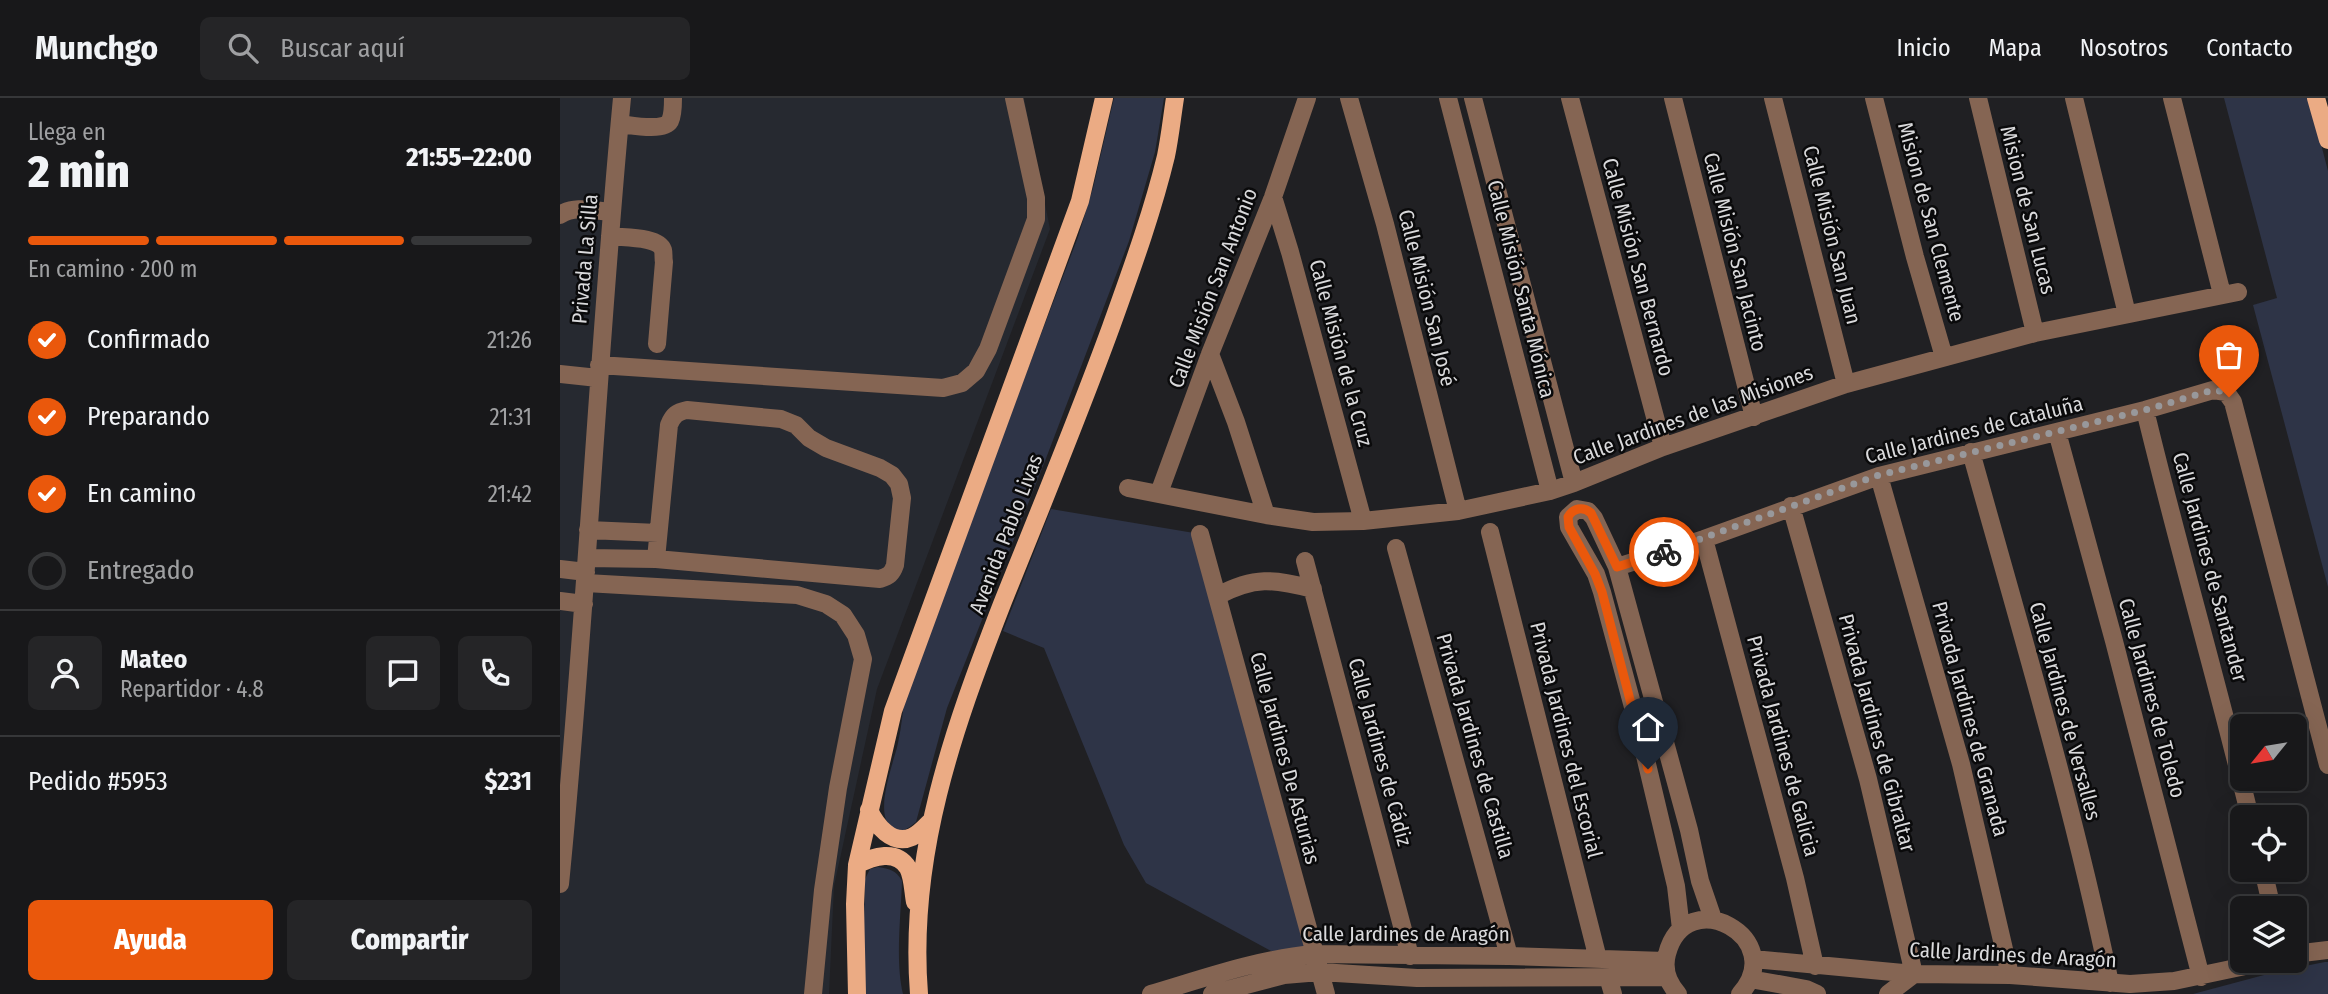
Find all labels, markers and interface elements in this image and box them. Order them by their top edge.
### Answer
search box [200,17,690,80]
text: Munchgo [35,28,158,68]
icon: search [224,29,262,67]
text: Buscar aquí [280,33,405,64]
text: Inicio [1897,34,1951,62]
text: Mapa [1989,34,2042,62]
text: Nosotros [2080,34,2168,62]
text: Contacto [2206,34,2293,62]
text: Llega en [28,118,106,146]
street label: Mision de San Clemente [1892,119,1970,325]
street label: Mision de San Lucas [1994,123,2062,297]
text: 21:55–22:00 [406,142,532,173]
street label: Calle Misión San Juan [1797,143,1867,327]
text: 2 min [28,144,130,199]
street label: Calle Misión San Jacinto [1698,150,1772,354]
street label: Calle Misión San Bernardo [1596,155,1680,379]
street label: Calle Misión Santa Mónica [1481,177,1561,401]
street label: Calle Misión San Antonio [1163,184,1263,392]
street label: Privada La Silla [566,193,604,325]
street label: Calle Misión San José [1392,207,1462,389]
text: En camino · 200 m [28,255,198,283]
street label: Calle Misión de la Cruz [1304,257,1378,449]
icon: check [28,321,66,359]
text: Confirmado [87,324,210,355]
pin [2199,325,2259,397]
text: 21:26 [487,326,532,354]
icon: bag [2210,336,2248,374]
street label: Calle Jardines de las Misiones [1569,359,1817,471]
street label: Calle Jardines de Cataluña [1862,390,2086,470]
icon: check [28,398,66,436]
text: Preparando [87,401,210,432]
text: 21:31 [490,403,532,431]
street label: Calle Jardines de Santander [2167,449,2253,685]
street label: Avenida Pablo Livas [964,450,1048,618]
icon: check [28,475,66,513]
text: En camino [87,478,196,509]
text: 21:42 [488,480,532,508]
courier [1629,517,1699,587]
icon: bike [1645,533,1683,571]
text: Entregado [87,555,194,586]
street label: Calle Jardines de Toledo [2113,595,2191,801]
street label: Privada Jardines de Granada [1926,599,2014,839]
street label: Calle Jardines de Versalles [2023,599,2107,823]
street label: Privada Jardines de Gibraltar [1833,611,1921,856]
street label: Privada Jardines del Escorial [1524,619,1608,861]
street label: Privada Jardines de Castilla [1430,630,1520,862]
street label: Privada Jardines de Galicia [1741,633,1825,859]
button: person [28,636,102,710]
button: chat [366,636,440,710]
button: phone [458,636,532,710]
text: Mateo [120,644,187,675]
street label: Calle Jardines De Asturias [1244,649,1326,867]
street label: Calle Jardines de Cádiz [1342,655,1418,849]
text: Repartidor · 4.8 [120,675,264,703]
pin [1618,697,1678,769]
icon: home [1629,708,1667,746]
north arrow [2230,714,2306,791]
map controls [2230,714,2307,973]
text: Pedido #5953 [28,766,168,797]
text: $231 [484,766,532,797]
button: locate [2230,805,2307,882]
button: layers [2230,896,2307,973]
button: Ayuda [28,900,273,980]
button: Compartir [287,900,532,980]
street label: Calle Jardines de Aragón [1302,921,1510,947]
street label: Calle Jardines de Aragón [1909,937,2117,973]

